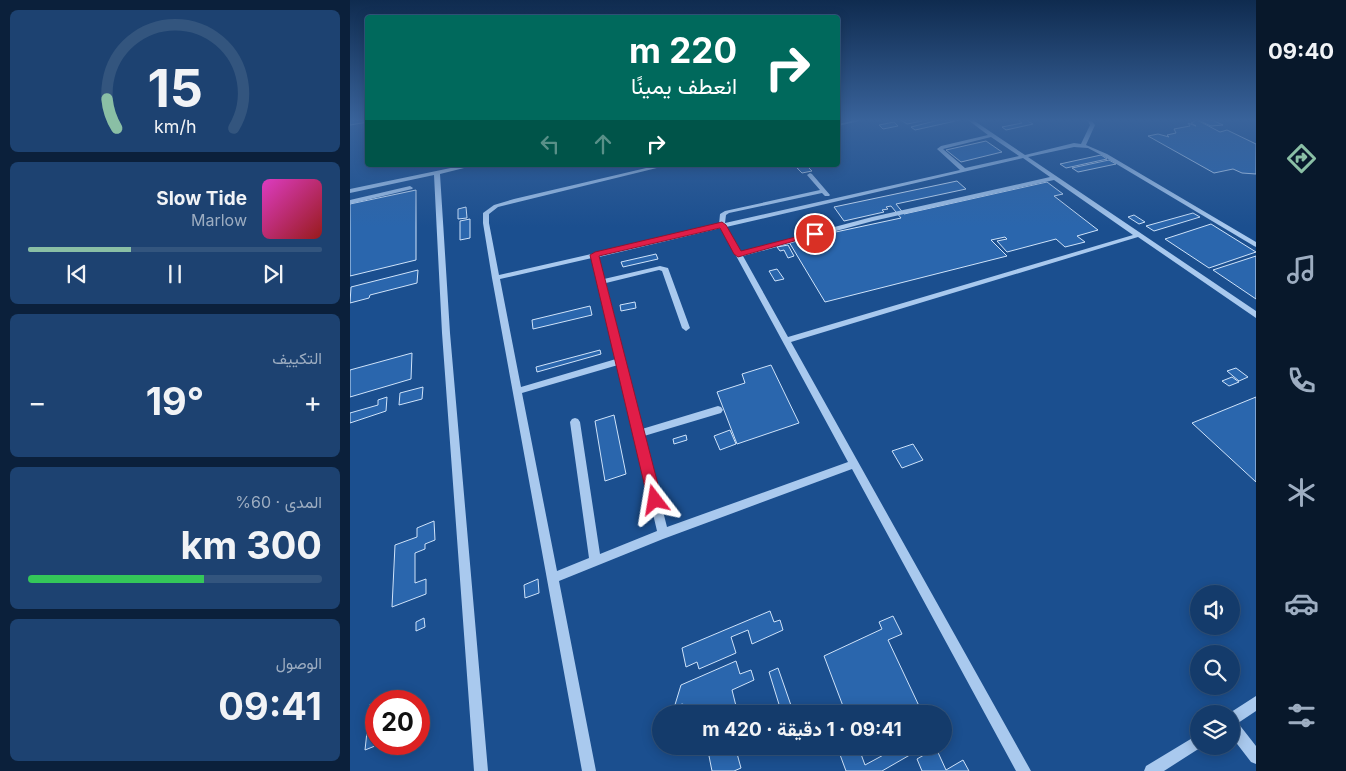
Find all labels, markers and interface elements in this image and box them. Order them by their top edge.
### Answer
text: 220 m [629,29,737,71]
icon: right [755,35,820,100]
text: 09:40 [1268,38,1334,64]
text: 15 [147,57,203,120]
text: انعطف يمينًا [631,73,737,99]
text: km/h [154,116,196,137]
icon: left [536,130,564,158]
icon: ahead [589,130,617,158]
icon: right [642,130,670,158]
icon: directions [1284,141,1319,176]
text: Slow Tide [156,187,247,210]
text: Marlow [191,210,247,230]
pin [794,213,836,255]
icon: arrive [801,220,829,248]
icon: music [1284,252,1319,287]
icon: previous [63,260,91,288]
icon: pause [161,260,189,288]
icon: next [259,260,287,288]
text: التكييف [272,348,322,368]
icon: phone [1284,363,1319,398]
text: 19° [146,378,204,424]
text: − [28,385,47,419]
text: + [303,385,322,419]
position arrow [628,473,680,525]
icon: climate [1284,475,1319,510]
text: المدى · 60% [235,492,322,512]
text: 300 km [180,522,322,568]
map controls [1190,585,1240,755]
button: sound [1190,585,1240,635]
icon: car [1284,586,1319,621]
button: search [1190,645,1240,695]
text: الوصول [276,653,322,673]
text: 09:41 [218,683,322,729]
speed limit sign: 20 [365,690,430,755]
icon: filters [1284,698,1319,733]
button: layers [1190,705,1240,755]
text: 09:41 · 1 دقيقة · 420 m [702,718,902,741]

